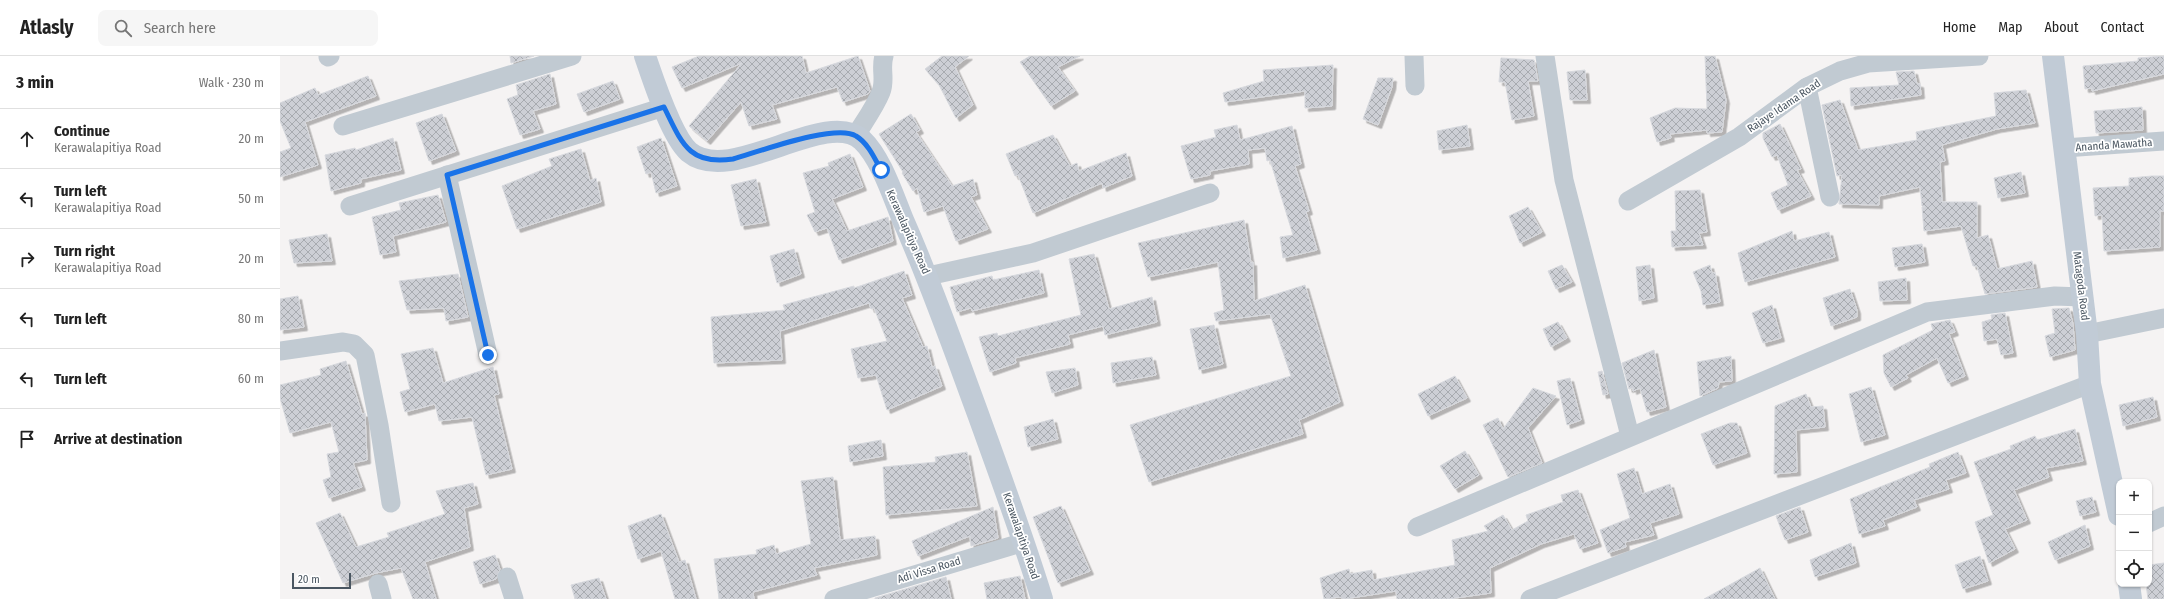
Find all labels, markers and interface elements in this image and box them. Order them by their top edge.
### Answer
search box [98,10,378,46]
text: Atlasly [20,16,74,39]
icon: search [112,17,134,39]
text: Search here [144,19,216,37]
text: Home [1943,19,1976,36]
text: Map [1998,19,2022,36]
text: About [2044,19,2079,36]
text: Contact [2101,19,2144,36]
text: 3 min [16,72,54,93]
text: Walk · 230 m [199,75,264,90]
street label: Rajaye Idama Road [1745,77,1823,135]
text: Continue [54,122,110,140]
icon: ahead [16,128,38,150]
text: 20 m [238,131,264,146]
street label: Ananda Mawatha [2075,136,2153,154]
text: Kerawalapitiya Road [54,140,162,155]
route start [872,161,890,179]
text: Turn left [54,182,107,200]
icon: left [16,188,38,210]
street label: Kerawalapitiya Road [884,188,932,276]
text: 50 m [238,191,264,206]
text: Kerawalapitiya Road [54,200,162,215]
text: Turn right [54,242,115,260]
icon: right [16,248,38,270]
text: 20 m [238,251,264,266]
street label: Matagoda Road [2070,251,2092,321]
text: Kerawalapitiya Road [54,260,162,275]
icon: left [16,308,38,330]
text: Turn left [54,310,107,328]
text: 80 m [238,311,264,326]
route end [479,346,497,364]
icon: left [16,368,38,390]
text: Turn left [54,370,107,388]
text: 60 m [238,371,264,386]
icon: arrive [16,428,38,450]
text: Arrive at destination [54,430,182,448]
map controls [2116,479,2152,587]
button: + [2116,479,2152,515]
street label: Kerawalapitiya Road [1000,491,1042,581]
button: − [2116,515,2152,551]
button: locate [2116,551,2152,587]
street label: Adi Vissa Road [896,554,962,586]
scale bar [292,571,351,590]
text: 20 m [298,573,320,586]

